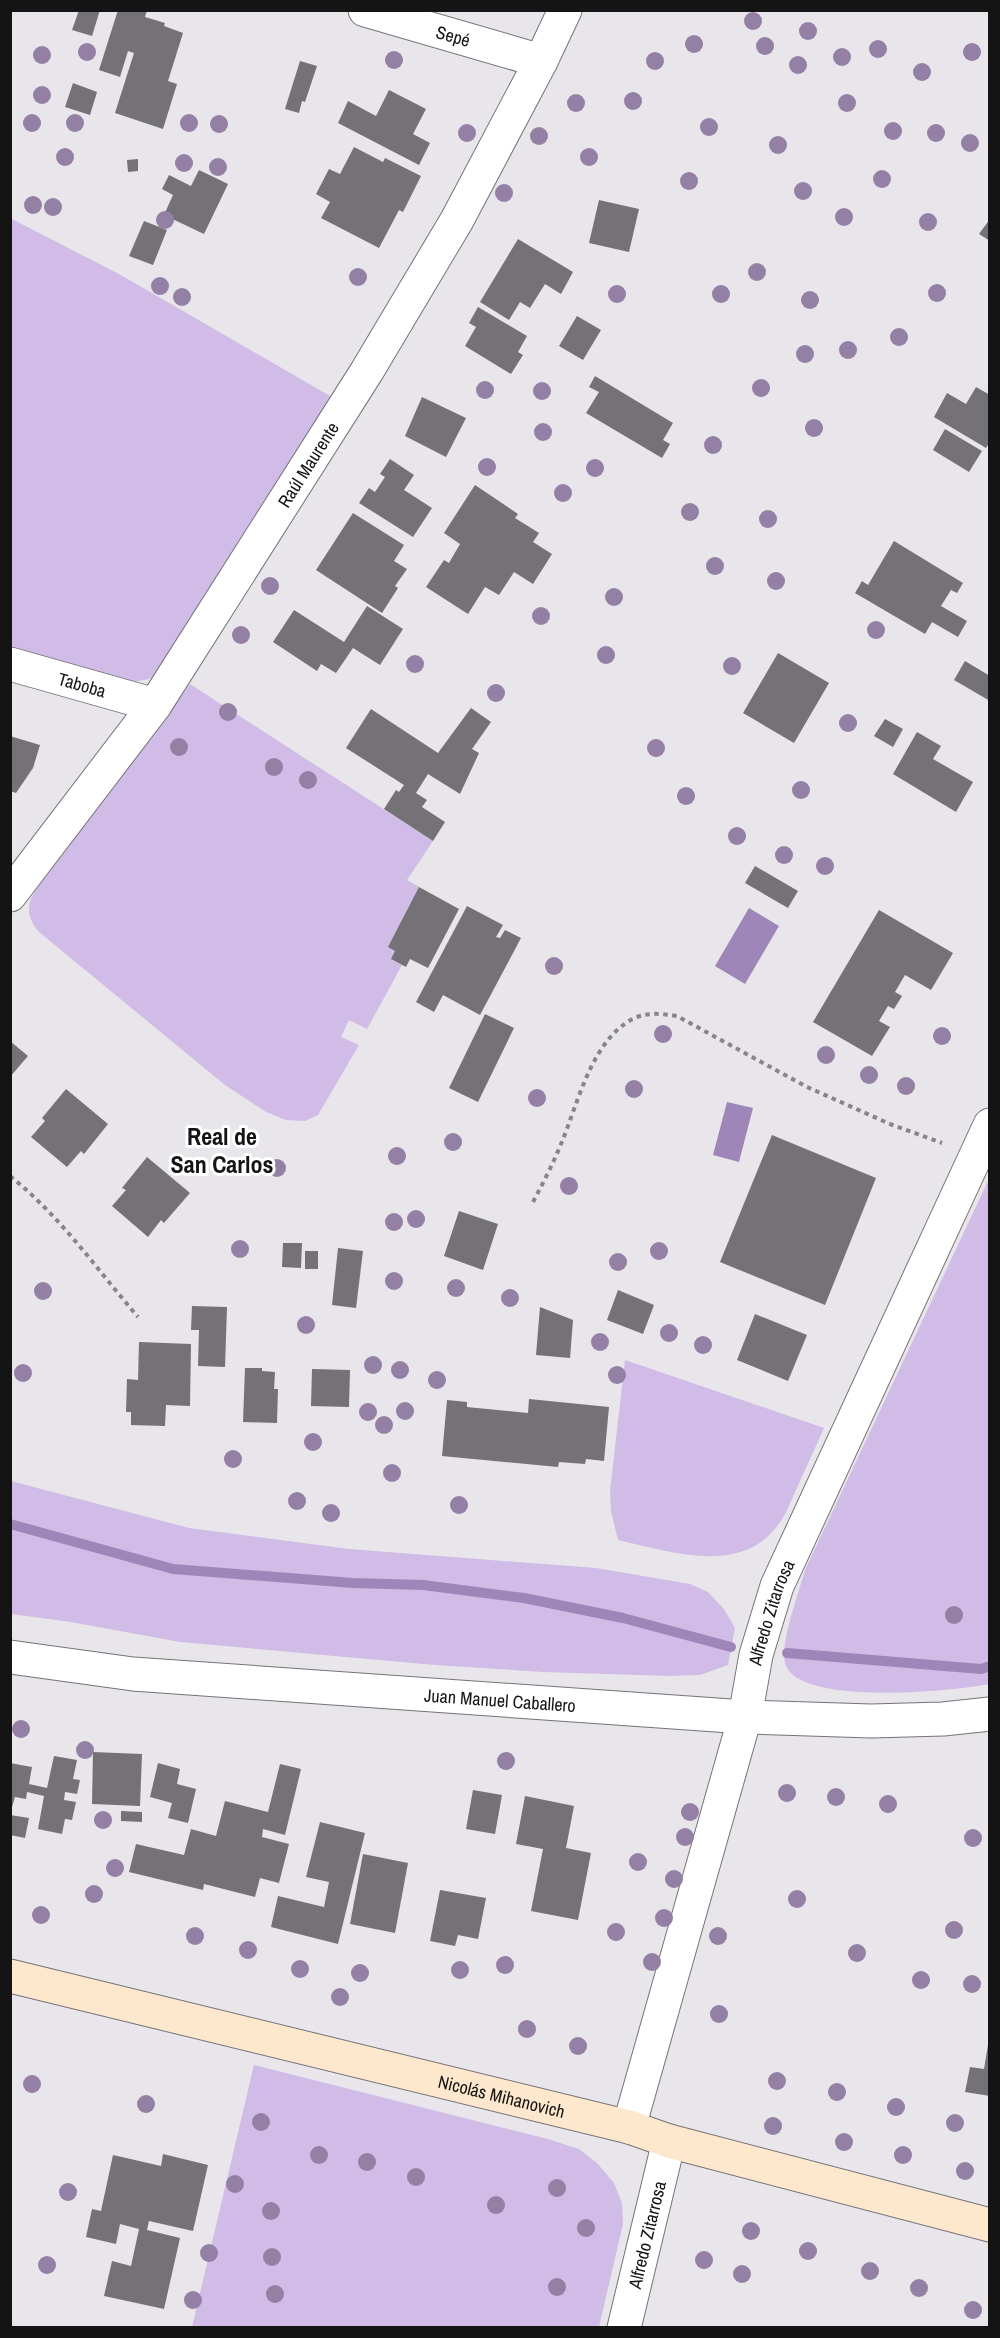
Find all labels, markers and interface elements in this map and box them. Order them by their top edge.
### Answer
street label: Sepé [433,19,473,52]
street label: Raúl Maurente [271,417,344,512]
street label: Taboba [55,666,109,703]
district label: Real de San Carlos [171,1120,273,1180]
street label: Alfredo Zitarrosa [742,1555,800,1668]
street label: Juan Manuel Caballero [423,1682,577,1718]
street label: Nicolás Mihanovich [436,2068,568,2123]
street label: Alfredo Zitarrosa [621,2178,671,2292]

